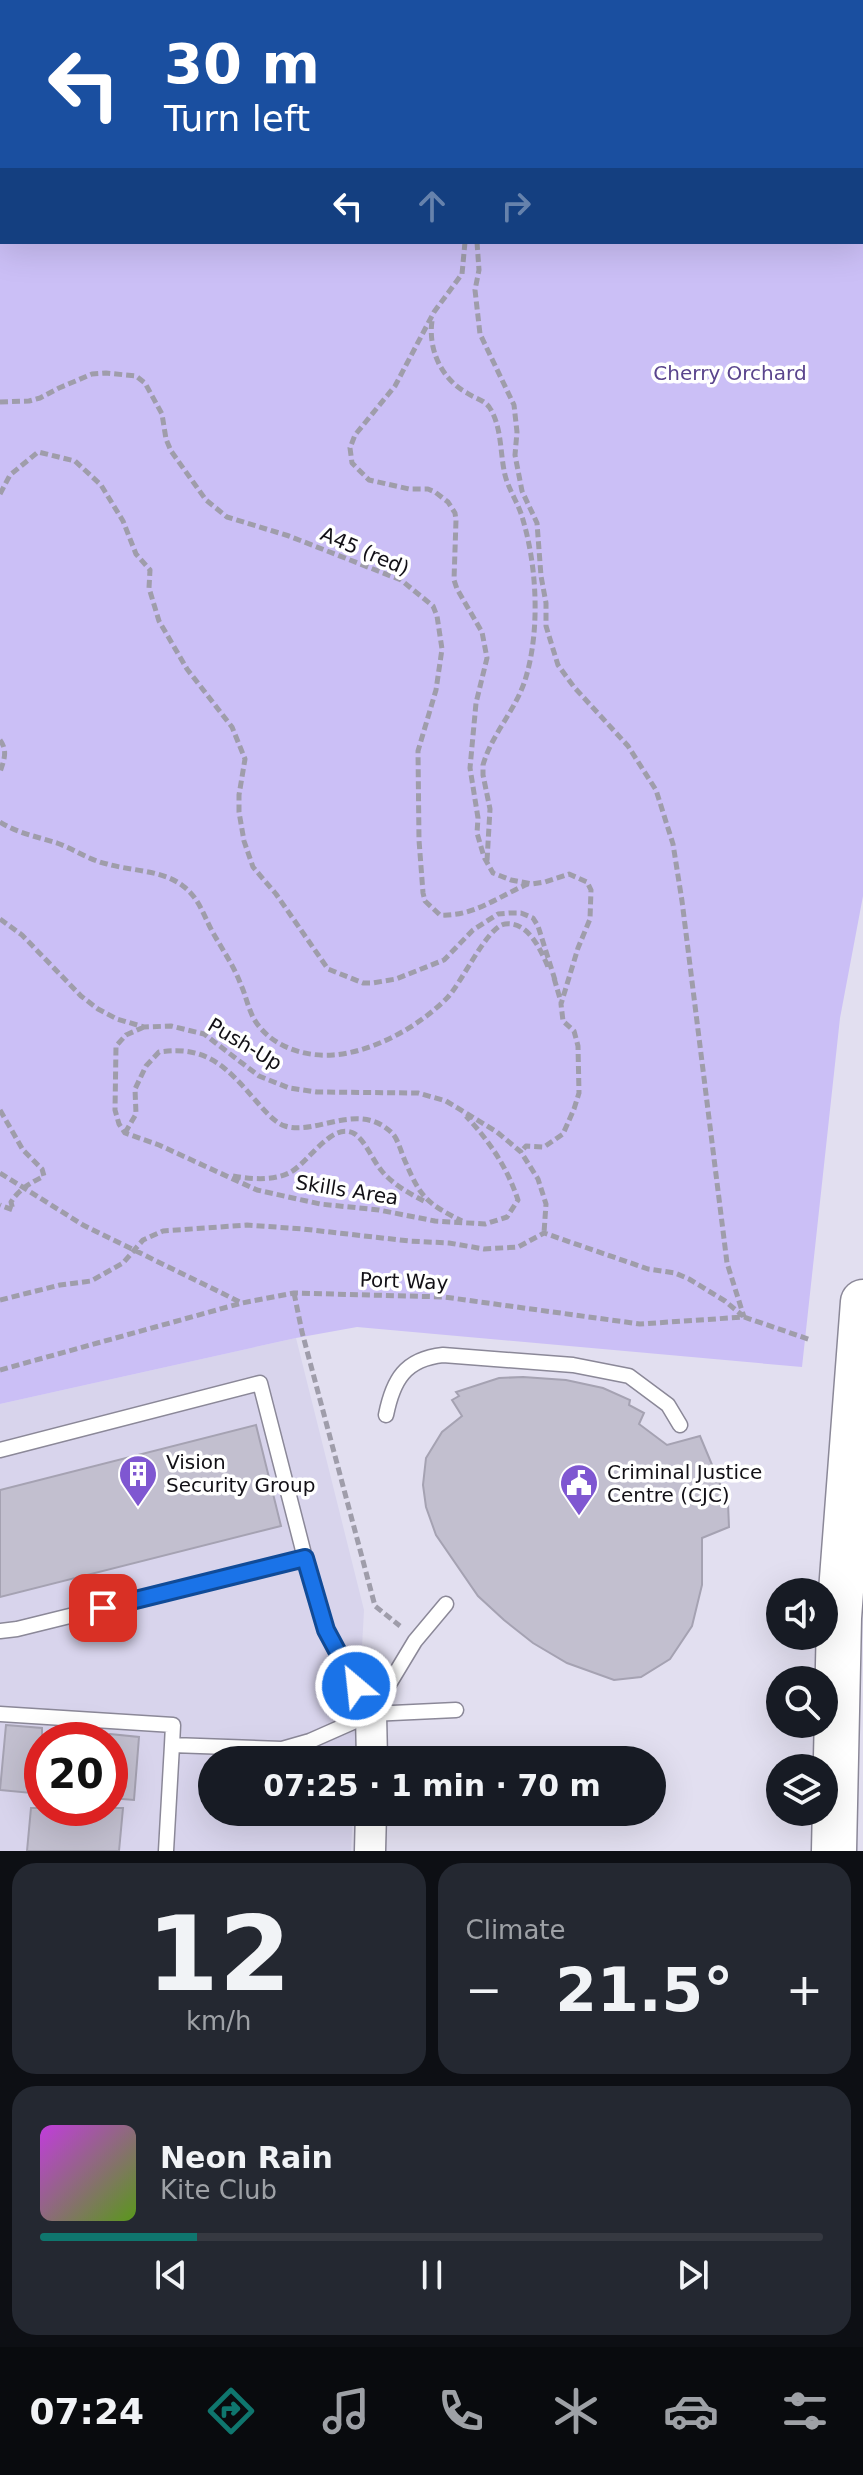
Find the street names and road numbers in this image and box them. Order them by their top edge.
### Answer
street label: A45 (red) [317,522,413,580]
street label: Push-Up [204,1013,286,1075]
street label: Skills Area [294,1170,400,1210]
street label: Port Way [359,1267,449,1295]

